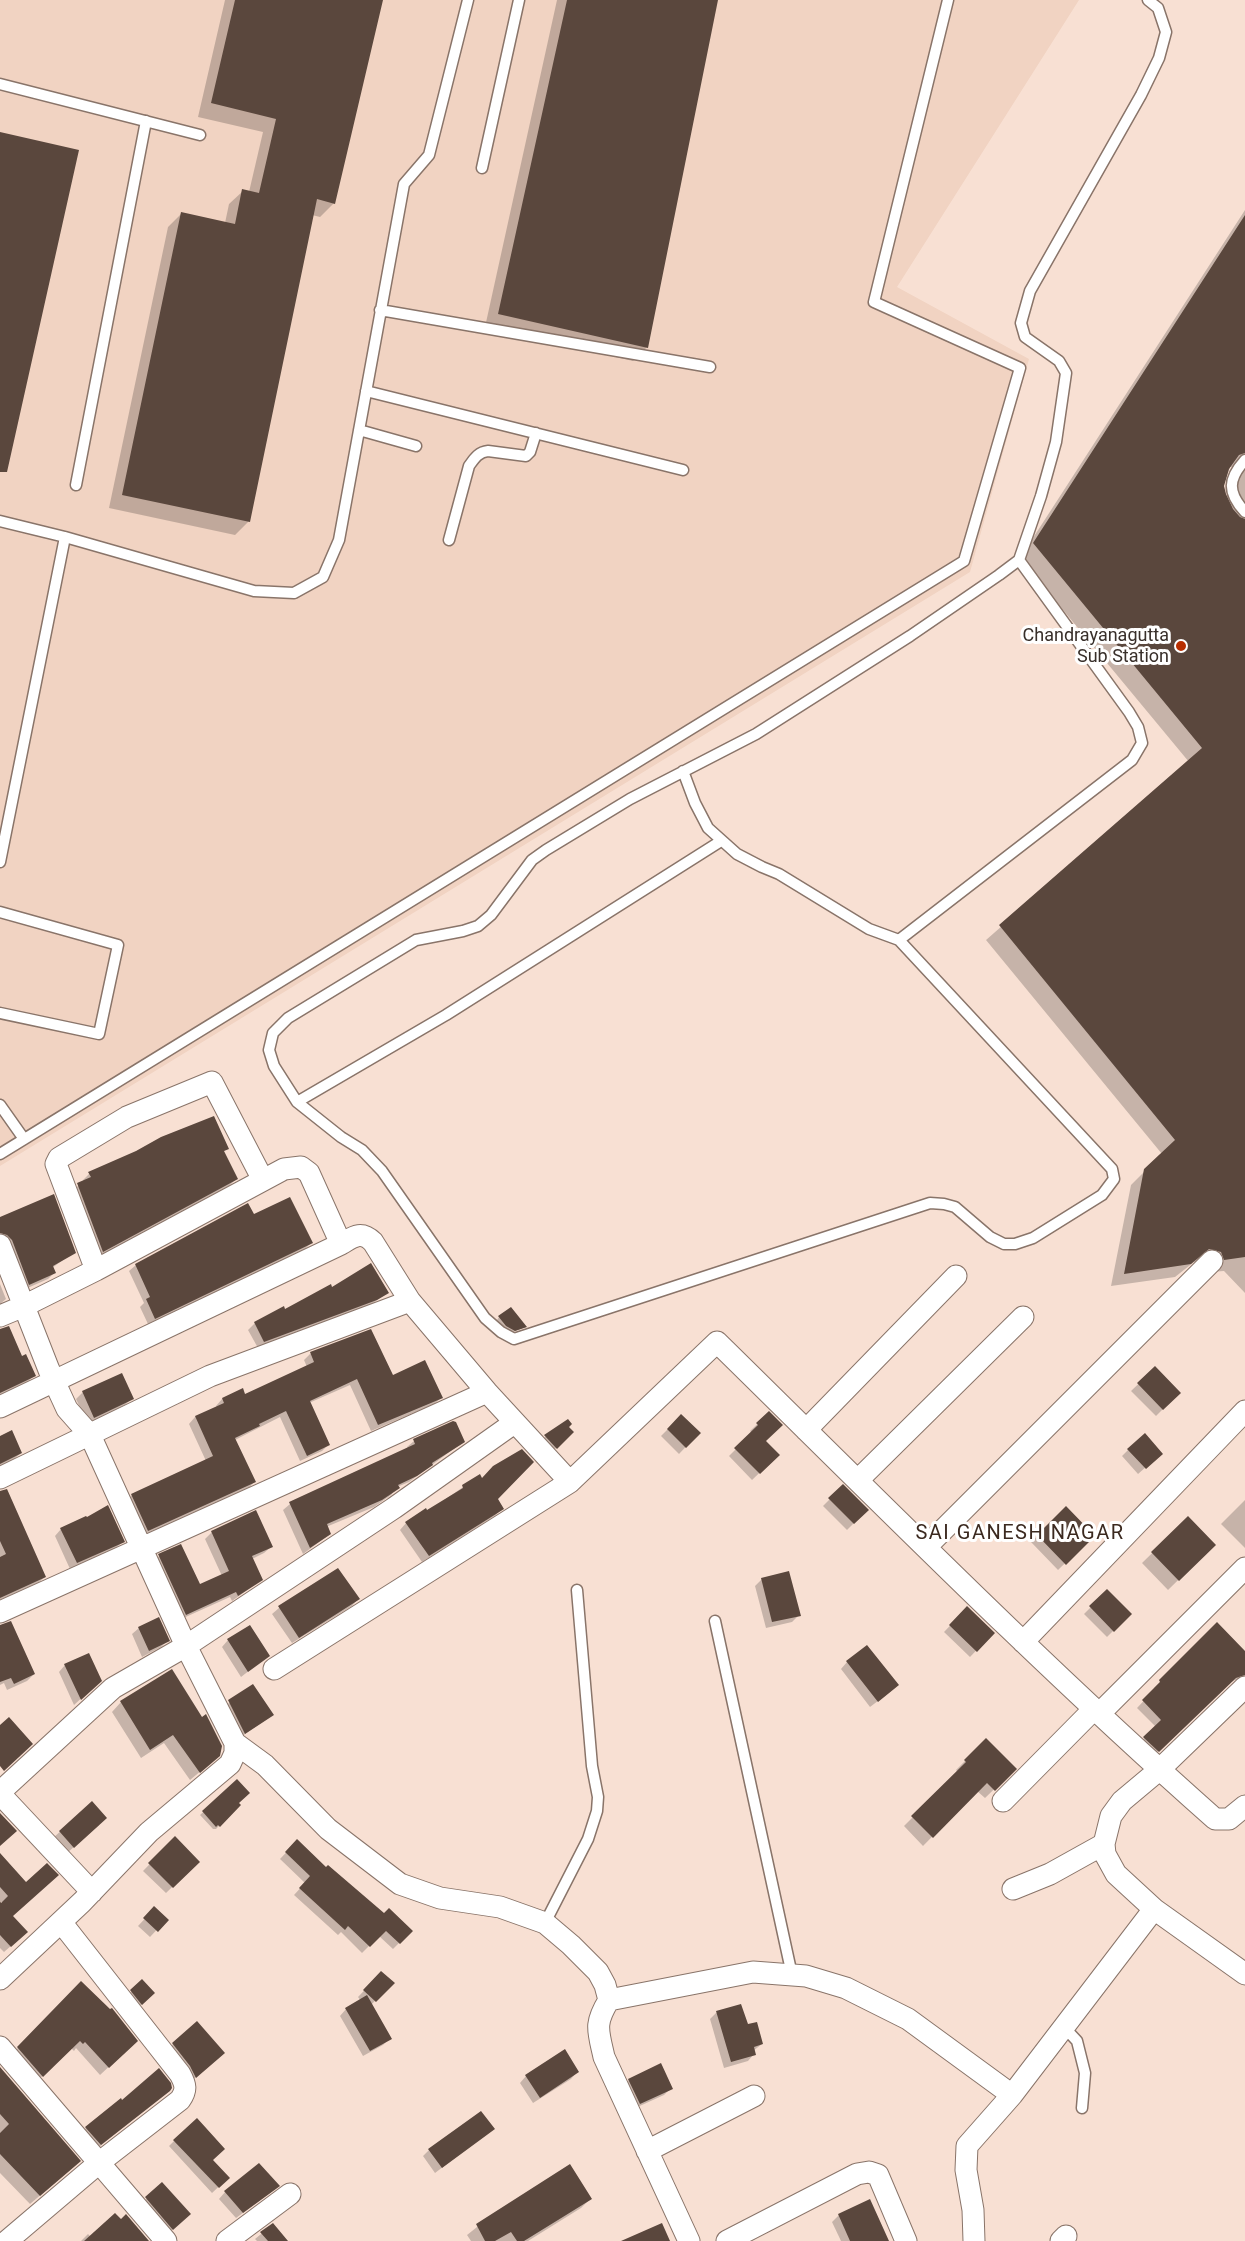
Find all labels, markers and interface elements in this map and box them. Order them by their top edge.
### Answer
place label: Chandrayanagutta Sub Station [1023,625,1169,668]
marker: Chandrayanagutta Sub Station [1174,639,1188,653]
district label: SAI GANESH NAGAR [915,1522,1125,1546]

